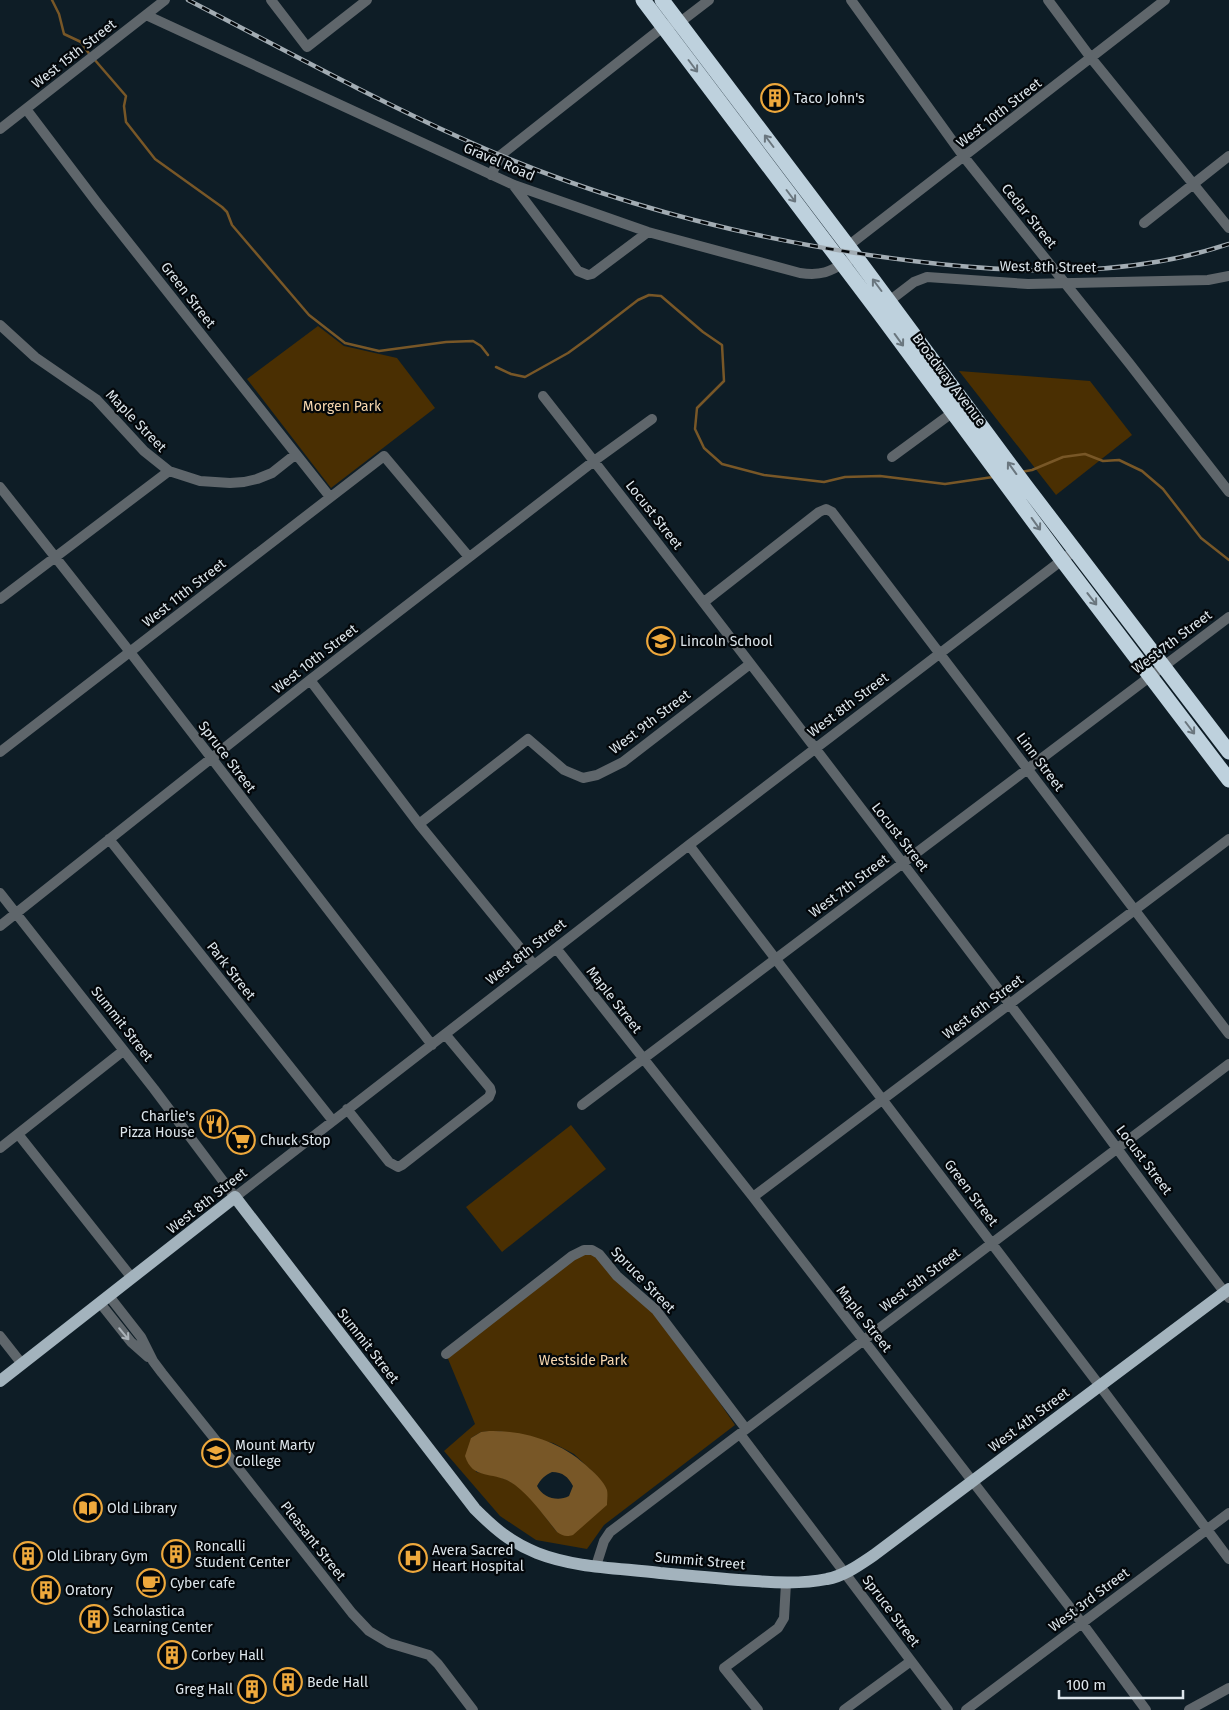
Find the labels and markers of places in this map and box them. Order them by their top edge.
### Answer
building icon: Taco John's [760,83,790,113]
place label: Taco John's [794,90,865,107]
school or university icon: Lincoln School [646,626,676,656]
place label: Lincoln School [680,633,773,650]
place label: Charlie's Pizza House [120,1108,195,1141]
restaurant icon: Charlie's Pizza House [199,1109,229,1139]
supermarket icon: Chuck Stop [226,1125,256,1155]
place label: Chuck Stop [260,1132,331,1149]
place label: Mount Marty College [235,1437,315,1470]
school or university icon: Mount Marty College [201,1438,231,1468]
library icon: Old Library [73,1493,103,1523]
place label: Old Library [107,1500,177,1517]
place label: Roncalli Student Center [195,1538,291,1571]
building icon: Roncalli Student Center [161,1539,191,1569]
building icon: Old Library Gym [13,1541,43,1571]
place label: Avera Sacred Heart Hospital [432,1542,524,1575]
hospital icon: Avera Sacred Heart Hospital [398,1543,428,1573]
place label: Old Library Gym [47,1548,148,1565]
cafe icon: Cyber cafe [136,1568,166,1598]
building icon: Oratory [31,1575,61,1605]
place label: Cyber cafe [170,1575,235,1592]
place label: Oratory [65,1582,113,1599]
place label: Scholastica Learning Center [113,1603,213,1636]
building icon: Scholastica Learning Center [79,1604,109,1634]
building icon: Corbey Hall [157,1640,187,1670]
place label: Corbey Hall [191,1647,264,1664]
building icon: Bede Hall [273,1667,303,1697]
building icon: Greg Hall [237,1674,267,1704]
place label: Bede Hall [307,1674,368,1691]
place label: Greg Hall [175,1681,233,1698]

